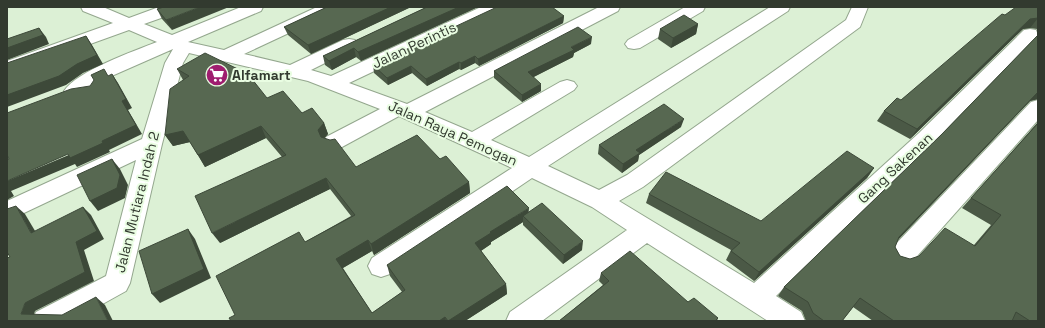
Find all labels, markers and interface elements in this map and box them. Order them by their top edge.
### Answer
street label: Jalan Perintis [369,18,459,72]
supermarket icon: Alfamart [204,62,230,88]
place label: Alfamart [232,66,291,84]
street label: Jalan Raya Pemogan [386,96,520,170]
street label: Gang Sakenan [854,129,936,207]
street label: Jalan Mutiara Indah 2 [111,130,163,274]

